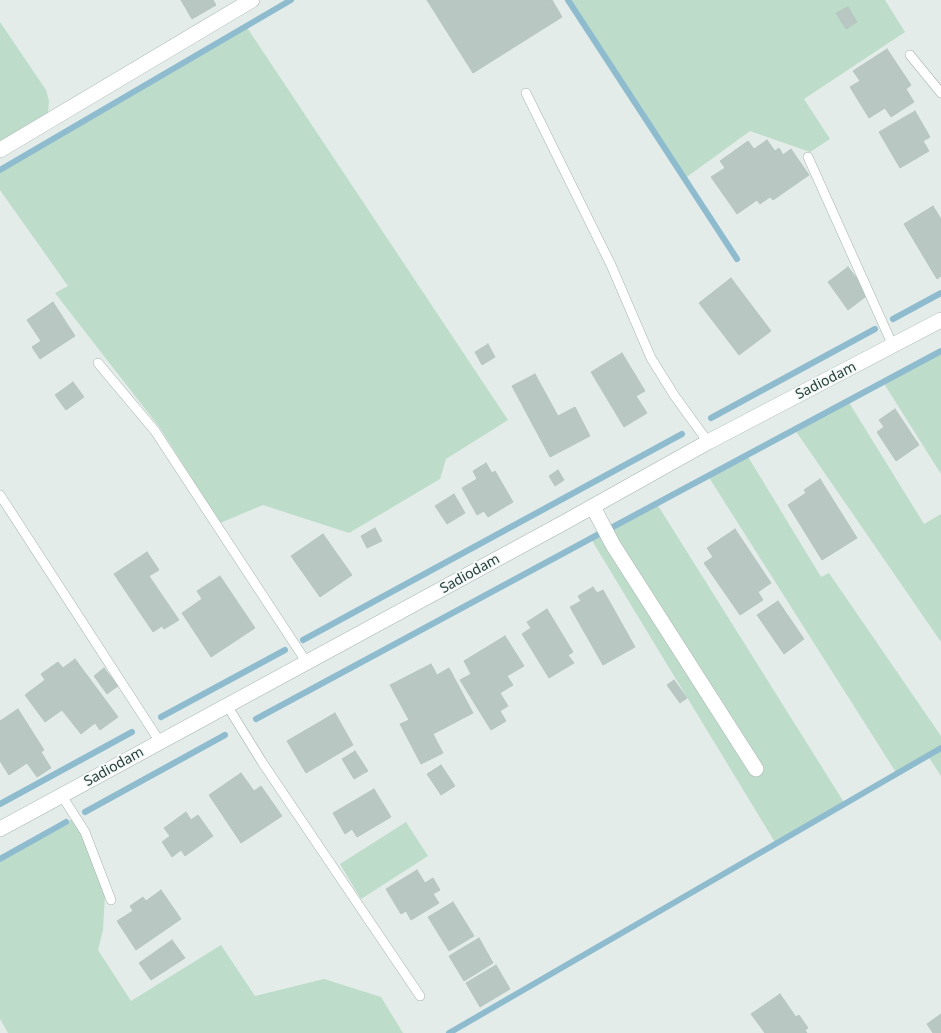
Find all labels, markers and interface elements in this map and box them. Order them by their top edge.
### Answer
street label: Sadiodam [793,359,859,403]
street label: Sadiodam [437,551,503,597]
street label: Sadiodam [81,744,147,790]

